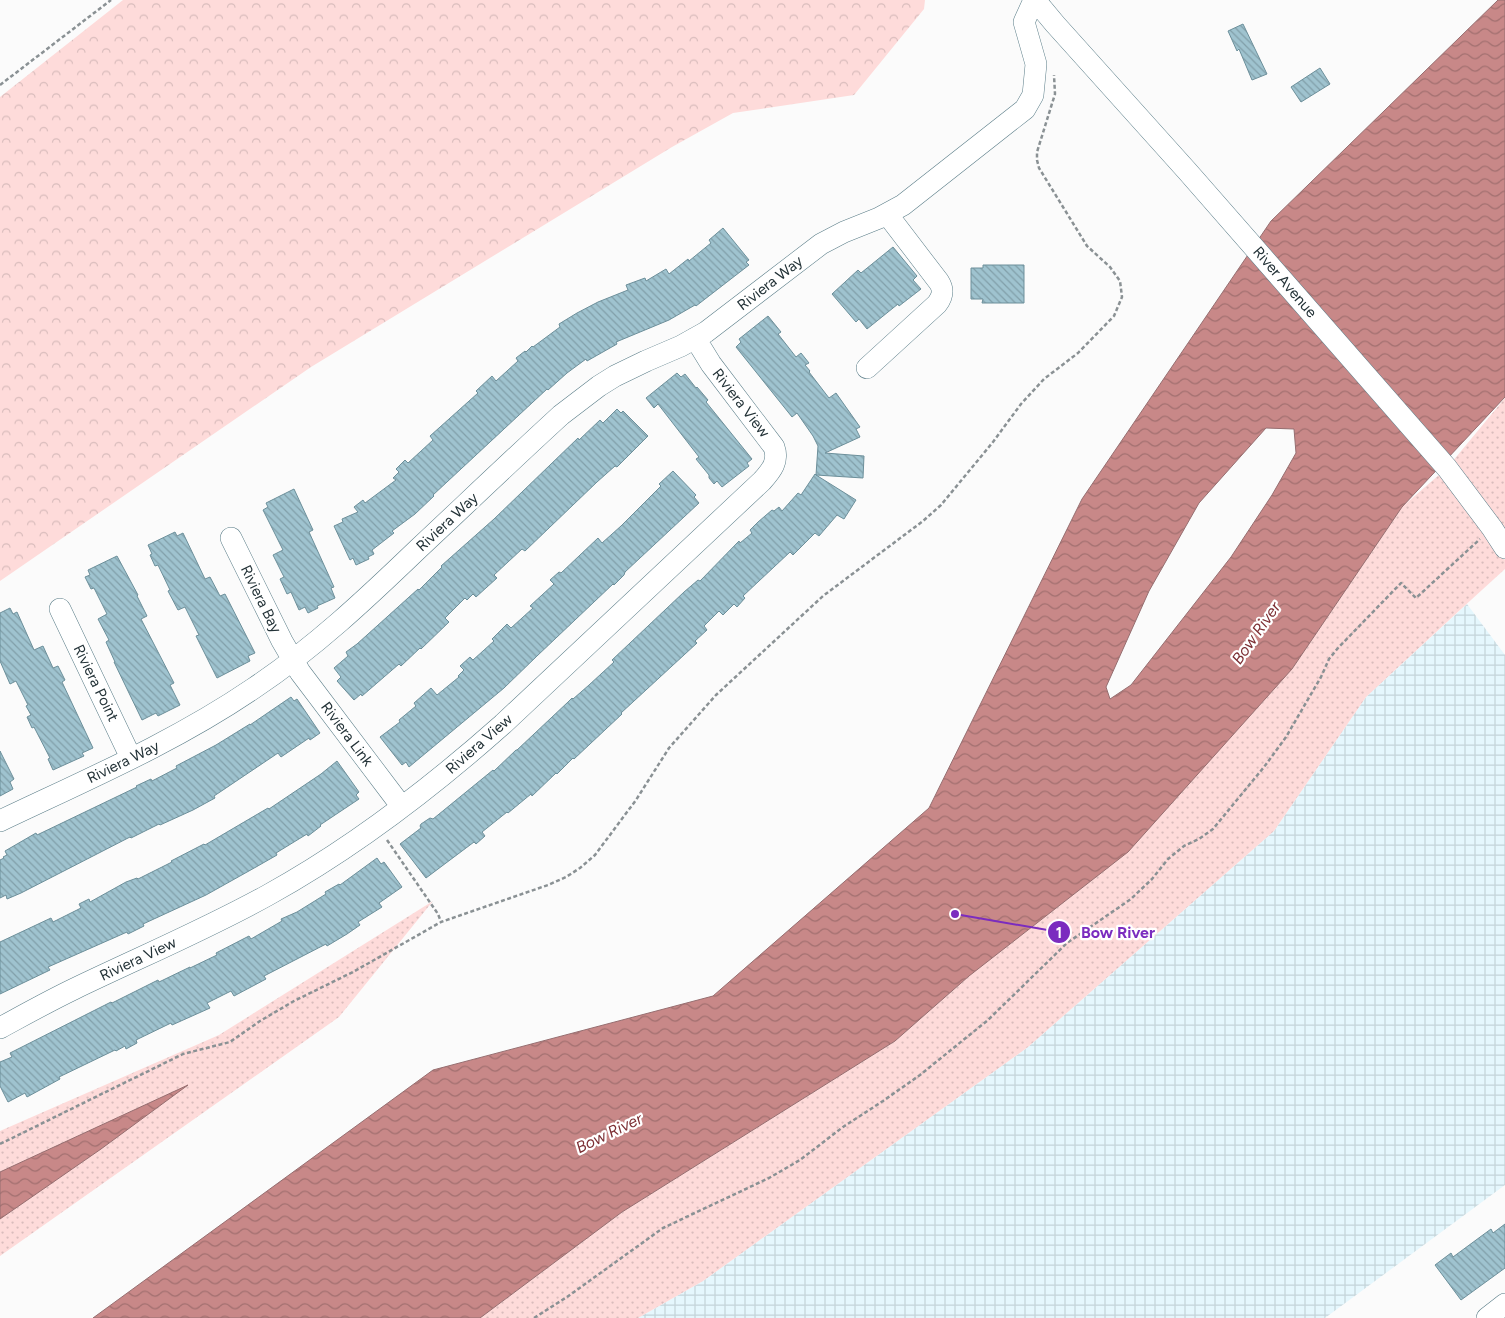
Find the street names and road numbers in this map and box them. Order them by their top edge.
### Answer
street label: River Avenue [1249,243,1321,321]
street label: Riviera Way [734,252,806,314]
street label: Riviera View [709,365,774,441]
street label: Riviera Way [412,489,482,555]
street label: Riviera Bay [237,562,285,636]
street label: Riviera Point [70,642,123,725]
street label: Riviera Link [317,698,377,770]
street label: Riviera View [442,710,516,778]
street label: Riviera Way [84,737,162,787]
street label: Riviera View [97,933,179,985]

